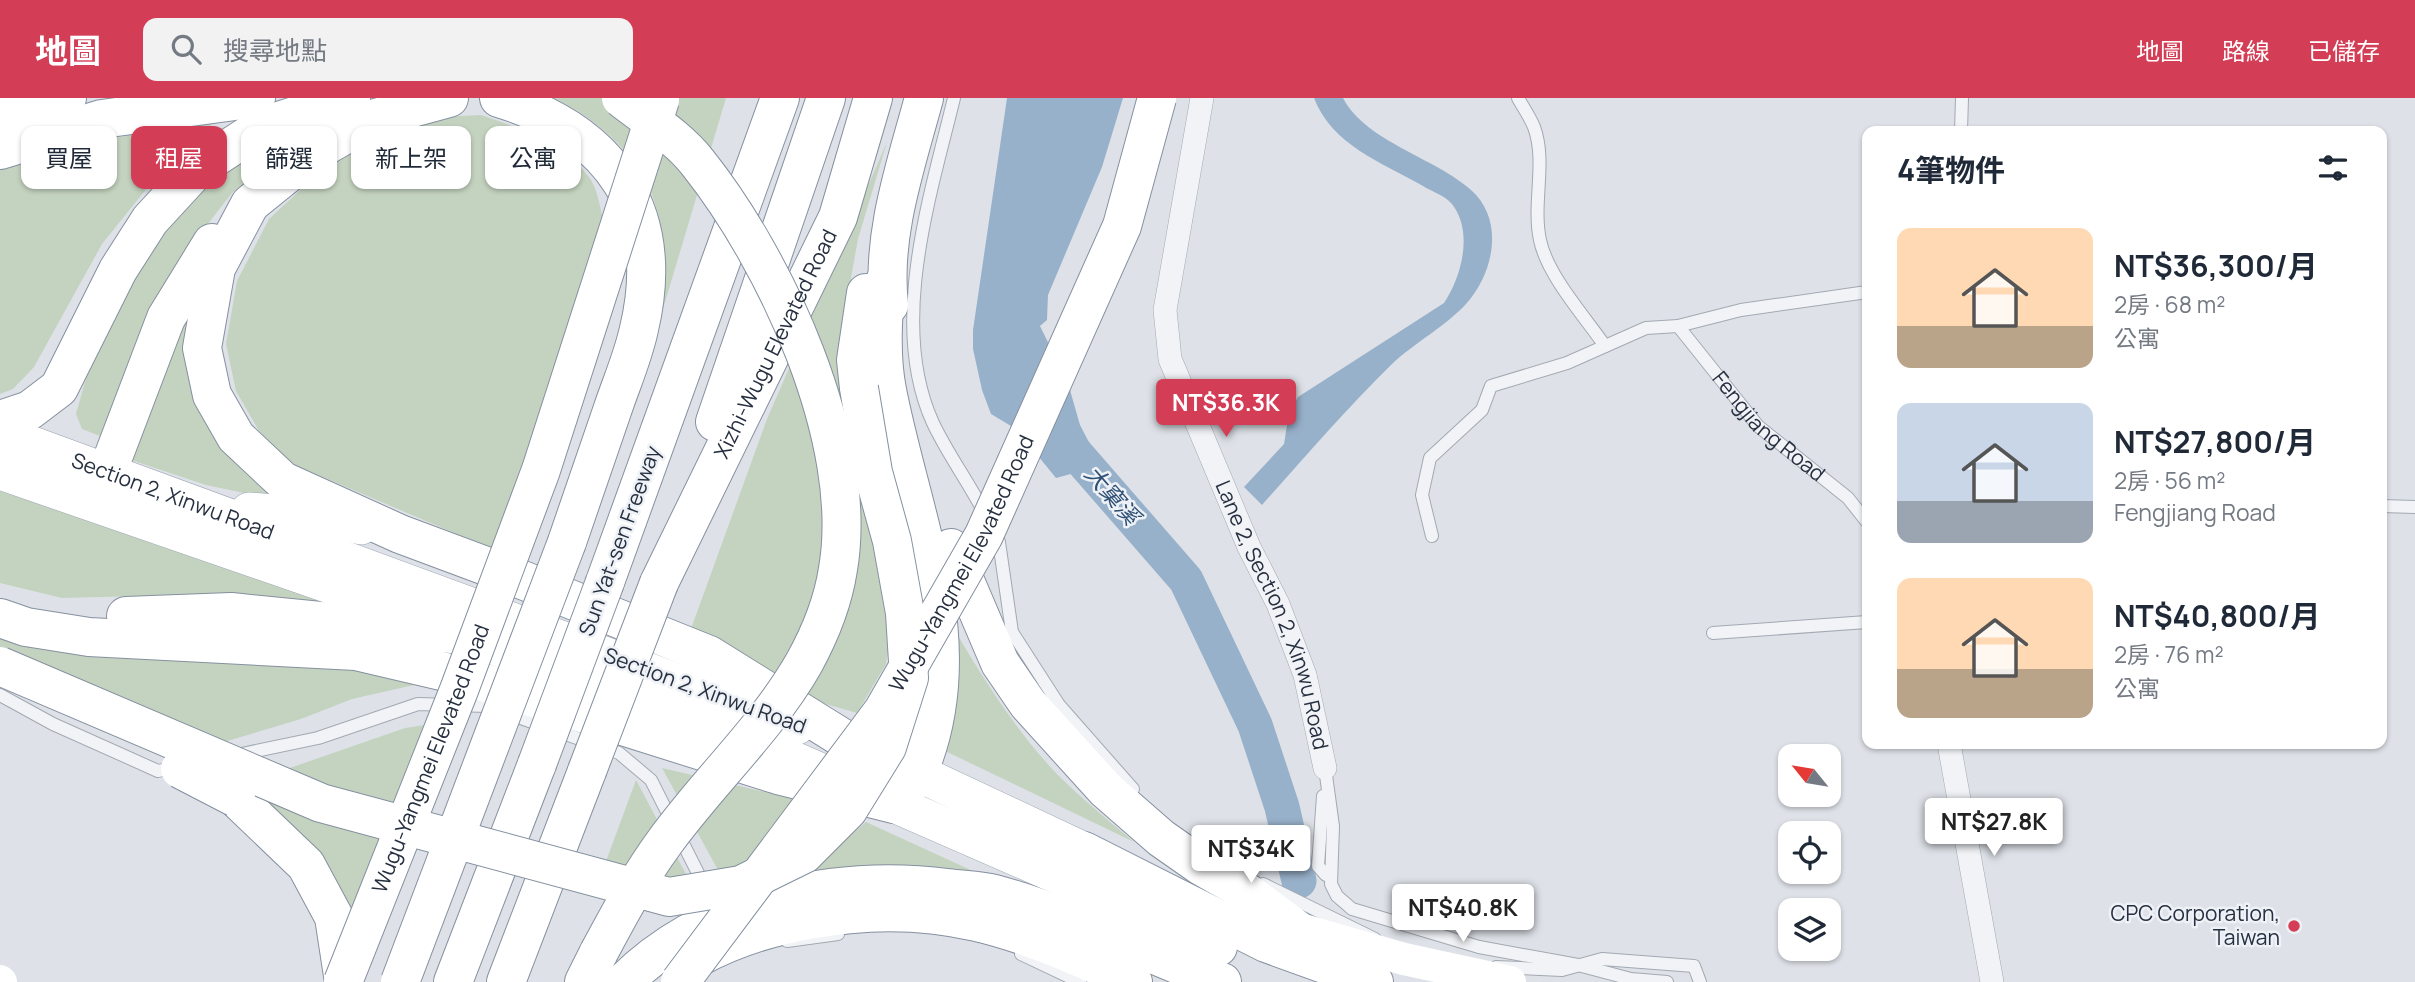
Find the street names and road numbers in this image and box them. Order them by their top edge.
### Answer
street label: Xizhi-Wugu Elevated Road [707,224,843,463]
street label: Fengjiang Road [1707,365,1831,487]
street label: Wugu-Yangmei Elevated Road [882,431,1040,697]
street label: Sun Yat-sen Freeway [572,442,666,640]
street label: Section 2, Xinwu Road [68,446,278,546]
street label: Lane 2, Section 2, Xinwu Road [1210,476,1336,752]
street label: Wugu-Yangmei Elevated Road [365,620,495,897]
street label: Section 2, Xinwu Road [600,640,811,740]

